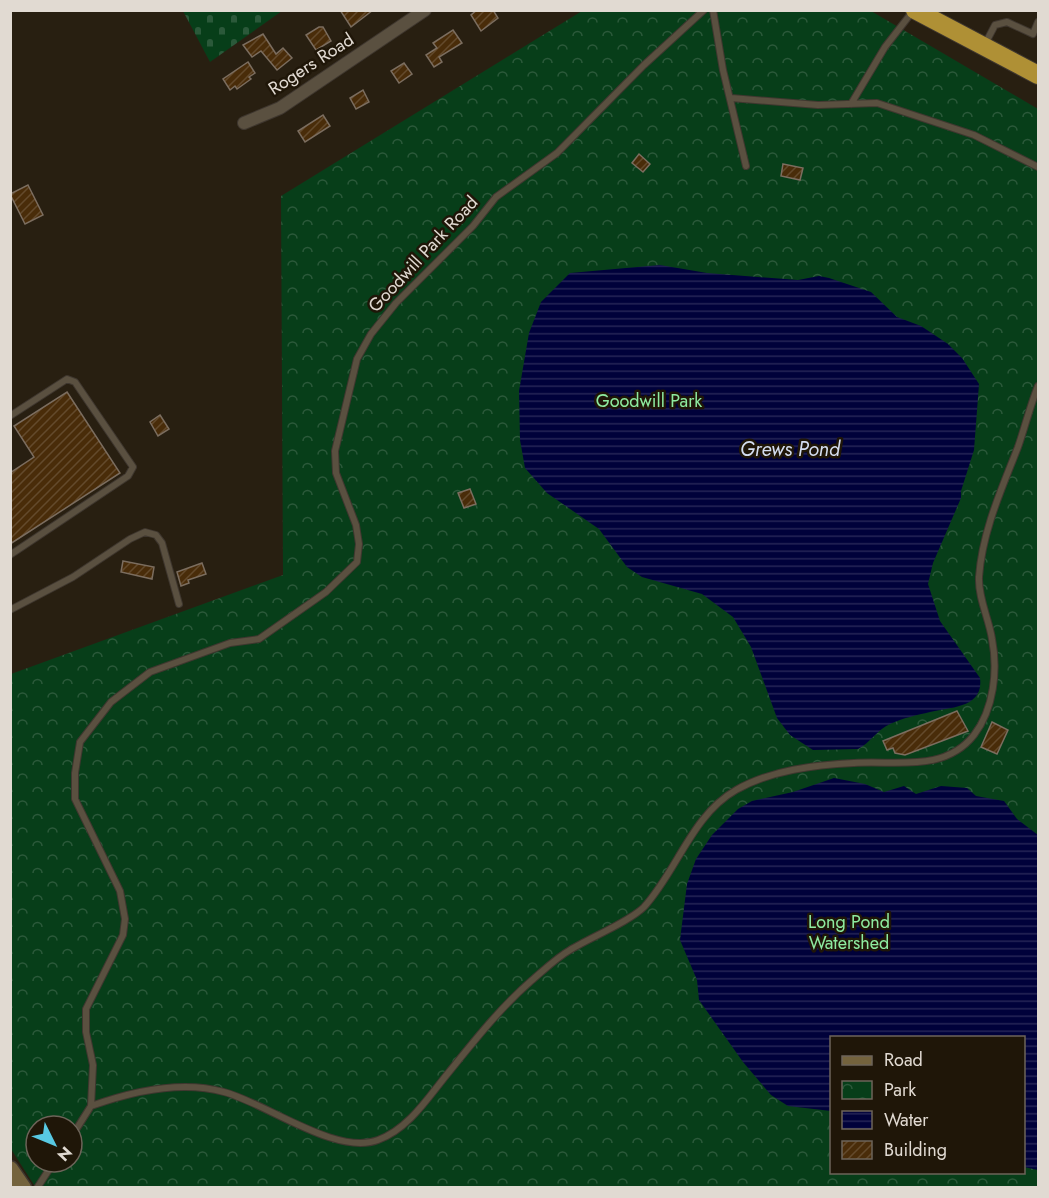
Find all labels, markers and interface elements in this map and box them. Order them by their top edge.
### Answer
street label: Rogers Road [263,27,359,101]
street label: Goodwill Park Road [362,190,484,318]
park label: Goodwill Park [596,388,702,414]
water label: Grews Pond [740,435,841,464]
park label: Long Pond Watershed [808,909,890,956]
legend [830,1036,1025,1174]
text: Road [884,1047,923,1073]
text: Park [884,1077,916,1103]
text: Water [884,1107,929,1133]
north arrow [24,1114,84,1174]
text: Building [884,1137,947,1163]
text: N [52,1141,77,1166]

